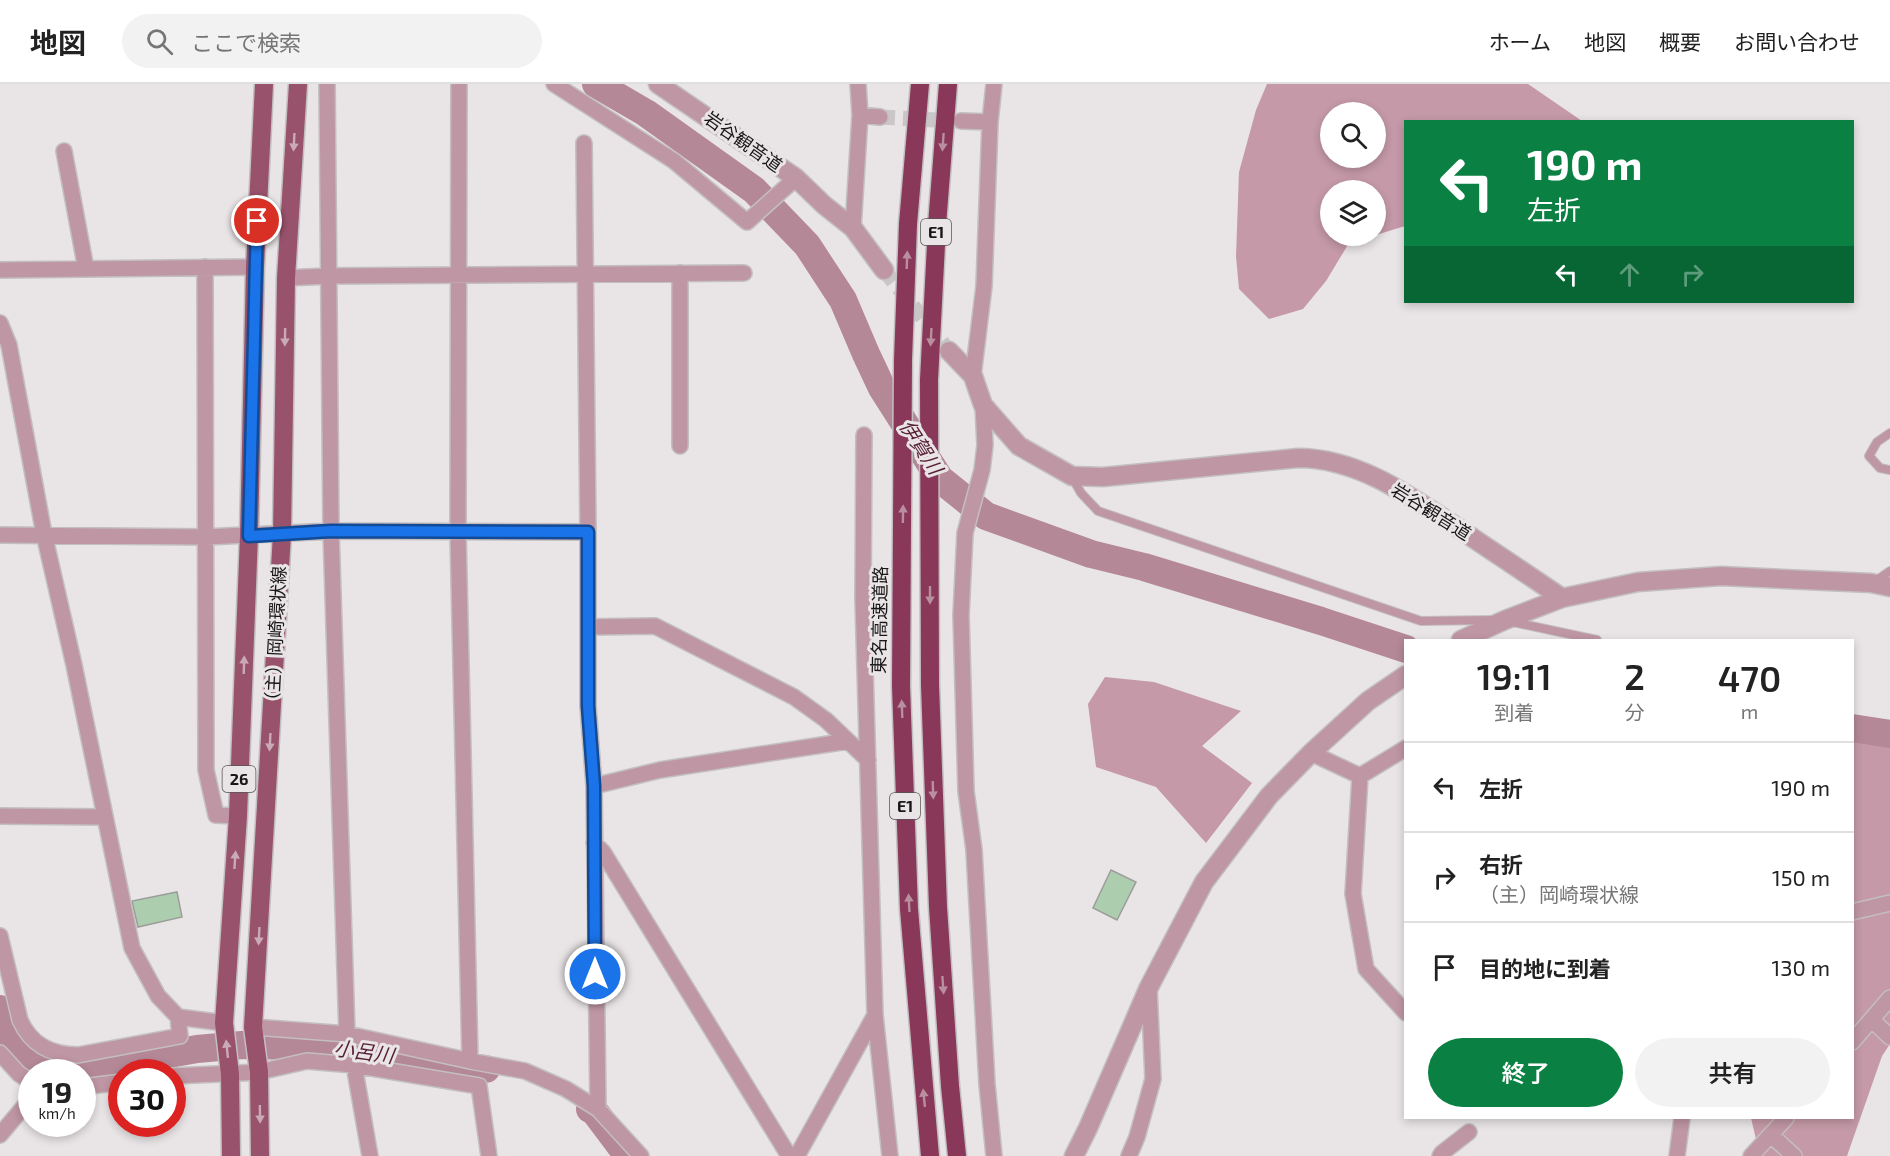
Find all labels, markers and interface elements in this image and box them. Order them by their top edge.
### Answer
search box [122,14,542,68]
text: 地図 [30,25,86,59]
icon: search [143,25,176,58]
text: ここで検索 [191,29,301,55]
text: ホーム [1489,29,1551,54]
text: 地図 [1584,29,1626,54]
text: 概要 [1659,29,1701,54]
text: お問い合わせ [1734,29,1860,54]
map controls [1320,102,1386,246]
button: search [1320,102,1386,168]
street label: 岩谷観音道 [700,106,787,176]
one-way arrow [290,133,299,152]
one-way arrow [938,133,947,152]
text: 190 m [1527,138,1643,188]
icon: left [1428,144,1506,222]
button: layers [1320,180,1386,246]
text: 左折 [1527,193,1581,225]
pin [231,195,282,246]
icon: arrive [240,204,273,237]
road number: E1 [921,219,951,245]
one-way arrow [902,250,912,269]
icon: left [1550,258,1583,291]
icon: ahead [1613,258,1646,291]
icon: right [1676,258,1709,291]
one-way arrow [927,327,936,346]
one-way arrow [280,328,290,347]
water label: 伊賀川 [895,415,949,480]
street label: 岩谷観音道 [1388,478,1476,544]
one-way arrow [898,504,908,523]
street label: （主）岡崎環状線 [260,565,290,710]
street label: 東名高速道路 [867,566,891,674]
one-way arrow [925,586,935,605]
text: 19:11 [1477,654,1552,697]
text: 2 [1624,654,1645,697]
one-way arrow [239,656,248,675]
text: 470 [1718,656,1781,699]
one-way arrow [897,699,906,718]
text: m [1741,699,1758,723]
text: 到着 [1494,700,1534,724]
text: 分 [1625,700,1645,724]
one-way arrow [265,732,274,751]
road number: 26 [222,766,256,792]
icon: left [1428,771,1461,804]
text: 190 m [1771,774,1830,800]
text: 左折 [1479,775,1523,801]
one-way arrow [929,781,938,800]
road number: E1 [890,793,920,819]
one-way arrow [230,850,240,869]
text: 右折 [1479,851,1523,877]
icon: right [1428,861,1461,894]
text: 150 m [1772,864,1830,890]
text: （主）岡崎環状線 [1479,882,1639,906]
one-way arrow [905,894,914,913]
one-way arrow [254,927,263,946]
position arrow [563,942,627,1006]
icon: arrive [1428,951,1461,984]
text: 130 m [1772,954,1830,980]
text: 目的地に到着 [1479,955,1611,981]
one-way arrow [938,975,948,994]
water label: 小呂川 [333,1035,397,1067]
button: 終了 [1428,1038,1623,1107]
button: 共有 [1635,1038,1830,1107]
one-way arrow [222,1039,232,1058]
speed limit sign: 30 [108,1059,186,1137]
text: 19 [42,1073,72,1109]
one-way arrow [920,1088,929,1107]
text: km/h [38,1104,76,1122]
one-way arrow [255,1104,265,1123]

